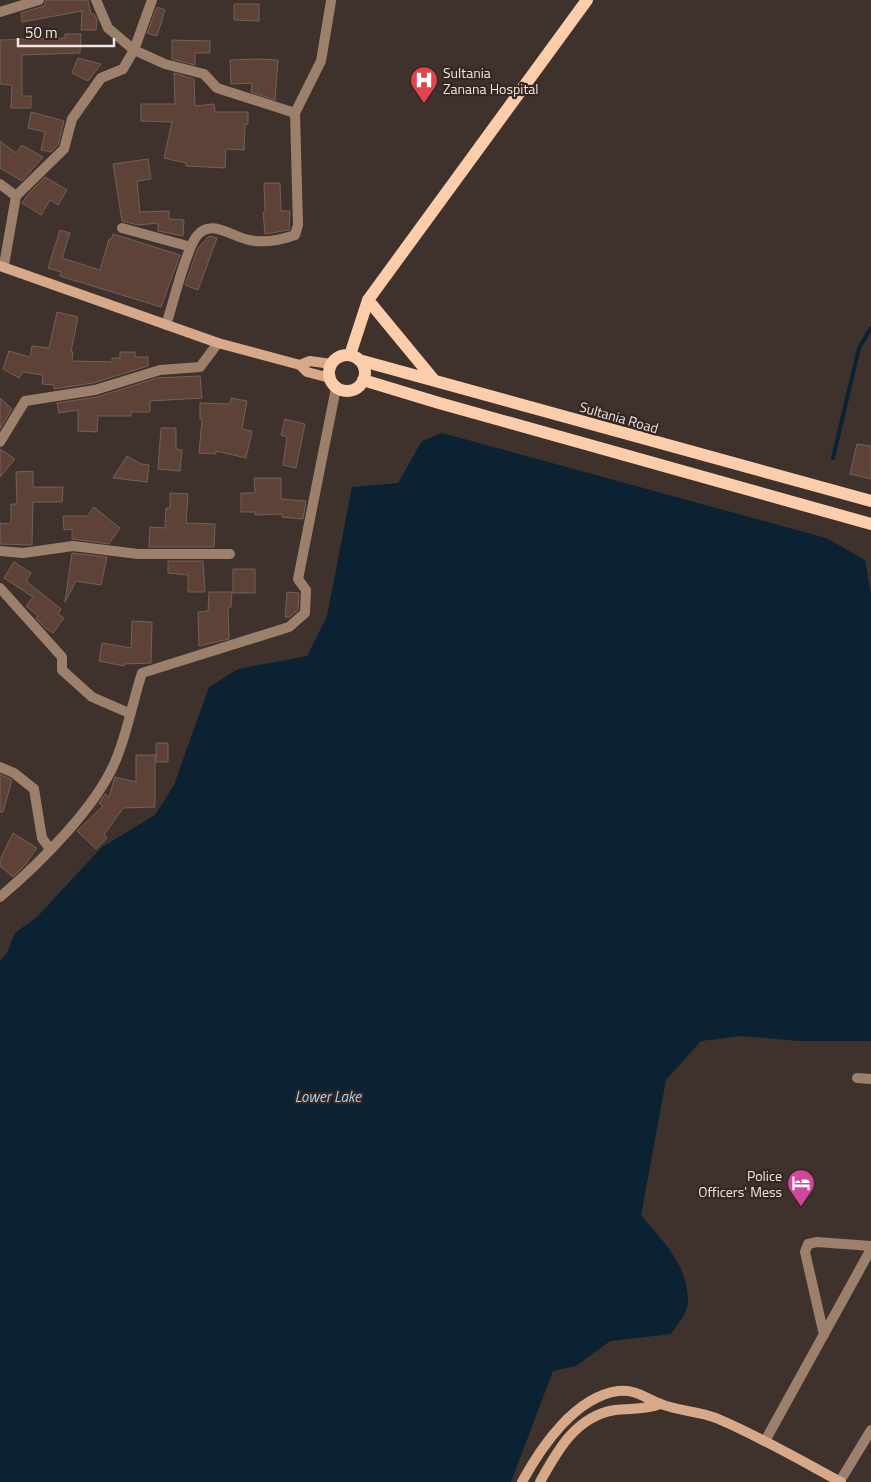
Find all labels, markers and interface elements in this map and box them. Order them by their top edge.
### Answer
scale bar [18,15,114,47]
text: 50 m [25,21,58,44]
place label: Sultania Zanana Hospital [443,62,539,99]
hospital icon: Sultania Zanana Hospital [409,65,439,104]
street label: Sultania Road [577,396,661,438]
water label: Lower Lake [295,1085,362,1108]
place label: Police Officers' Mess [698,1165,782,1202]
hotel icon: Police Officers' Mess [786,1168,816,1207]

